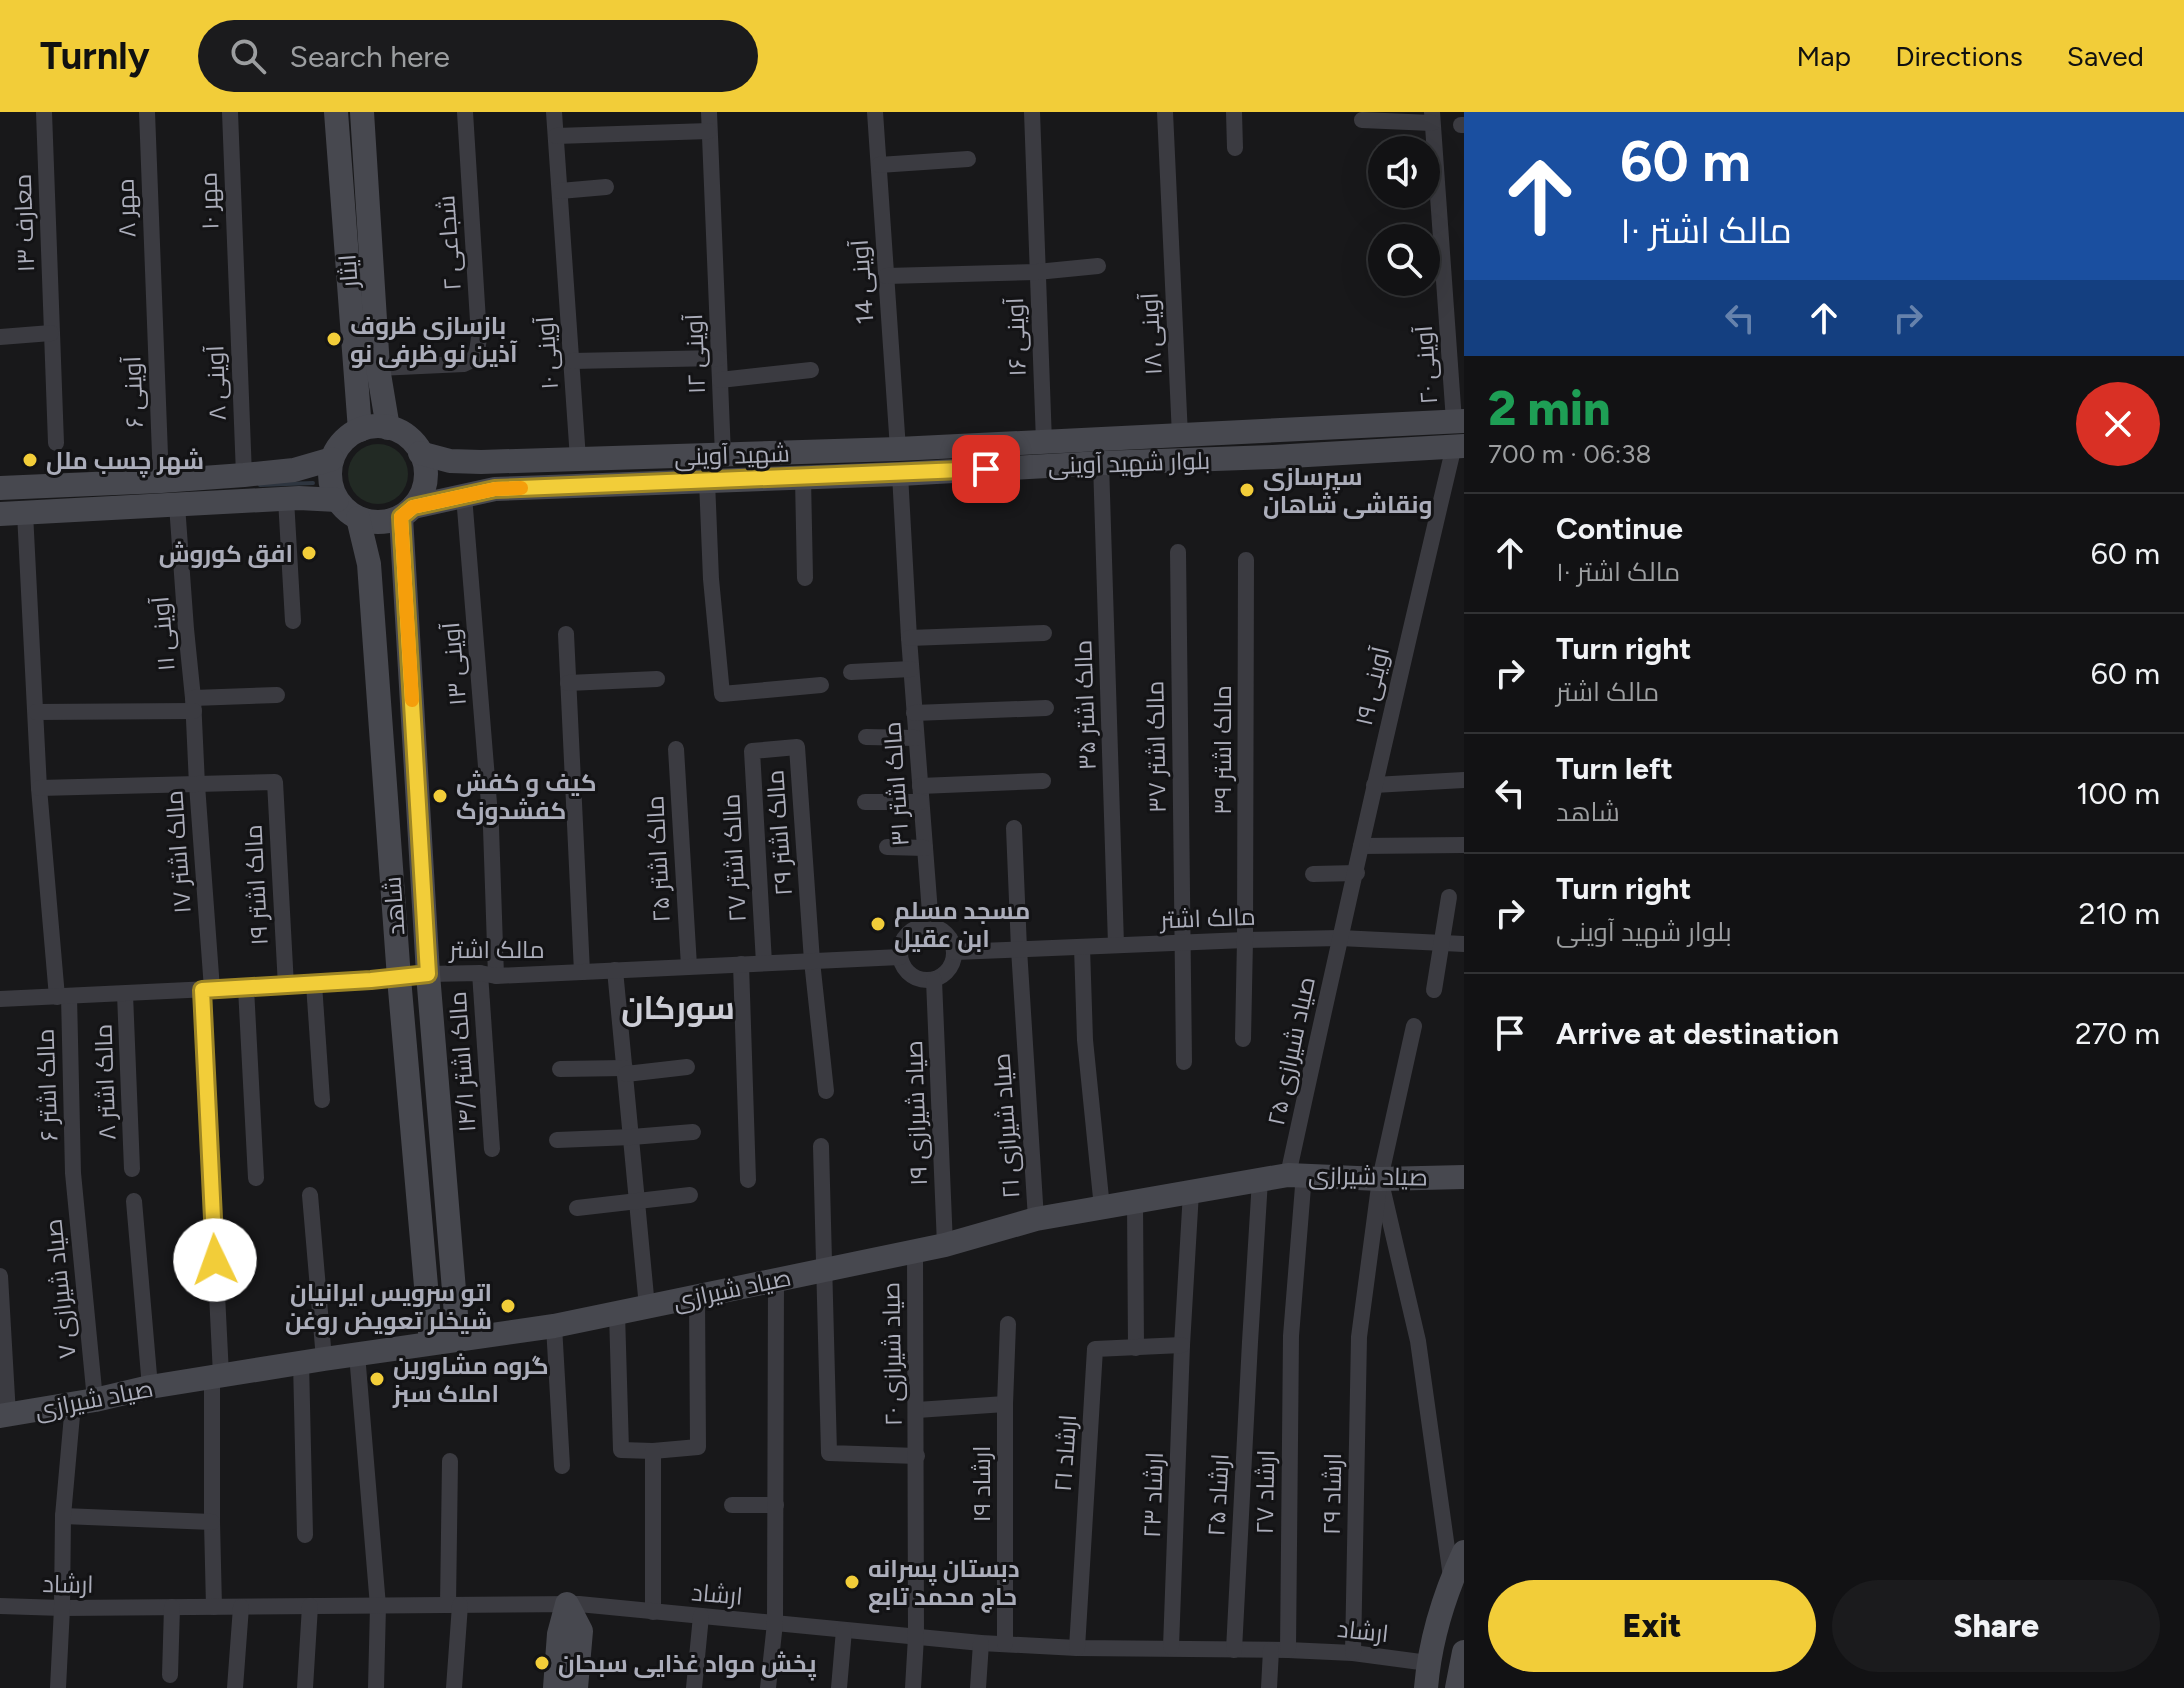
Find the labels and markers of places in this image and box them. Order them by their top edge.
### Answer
place label: بازسازی ظروف آذین نو ظرفی نو [350,311,518,368]
marker: بازسازی ظروف آذین نو ظرفی نو [325,330,343,348]
pin [952,435,1020,503]
place label: شهر چسب ملل [46,446,204,478]
marker: شهر چسب ملل [21,451,39,469]
place label: سپرسازی و‌نقاشی شاهان [1263,462,1433,519]
marker: سپرسازی و‌نقاشی شاهان [1238,481,1256,499]
place label: افق کوروش [159,539,293,568]
marker: افق کوروش [300,544,318,562]
place label: کیف و کفش کفشدوزک [456,768,597,825]
marker: کیف و کفش کفشدوزک [431,787,449,805]
place label: مسجد مسلم ابن عقیل [894,896,1030,953]
marker: مسجد مسلم ابن عقیل [869,915,887,933]
place label: اتو سرویس ایرانیان شیخلر تعویض روغن [285,1278,492,1335]
marker: اتو سرویس ایرانیان شیخلر تعویض روغن [499,1297,517,1315]
place label: گروه مشاورین املاک سبز [392,1351,549,1408]
marker: گروه مشاورین املاک سبز [368,1370,386,1388]
place label: دبستان پسرانه حاج محمد تابع [868,1554,1020,1613]
marker: دبستان پسرانه حاج محمد تابع [843,1573,861,1591]
place label: پخش مواد غذایی سبحان [558,1649,817,1681]
marker: پخش مواد غذایی سبحان [533,1654,551,1672]

